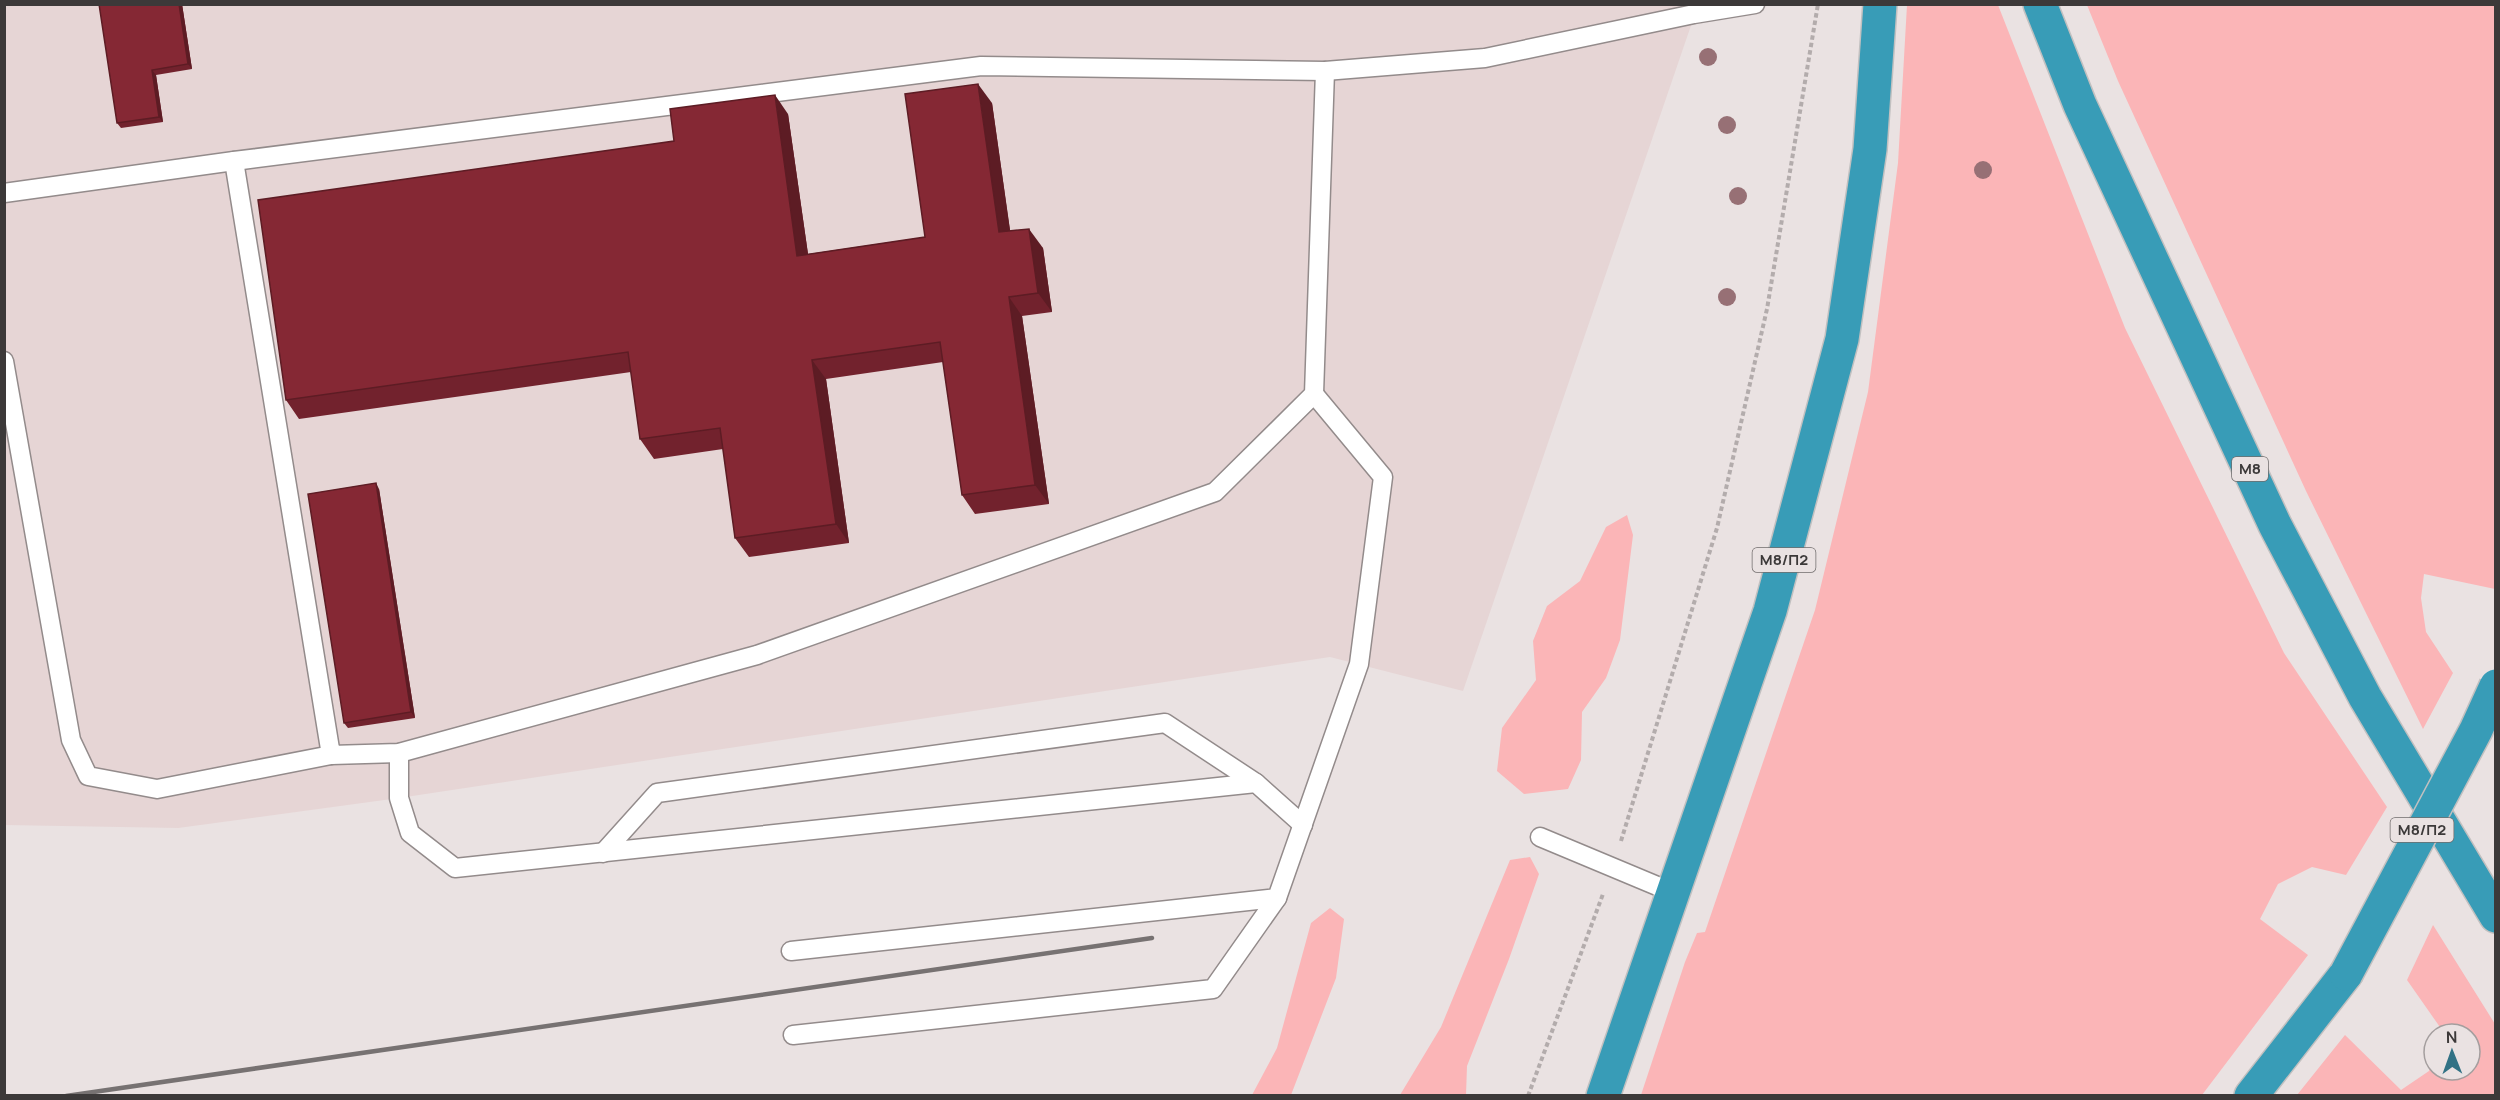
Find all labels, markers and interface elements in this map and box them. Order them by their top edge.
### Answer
road number: М8 [2232,457,2268,481]
road number: М8/П2 [1752,548,1816,572]
road number: М8/П2 [2390,818,2454,842]
north arrow [2422,1022,2482,1082]
text: N [2446,1026,2458,1048]

